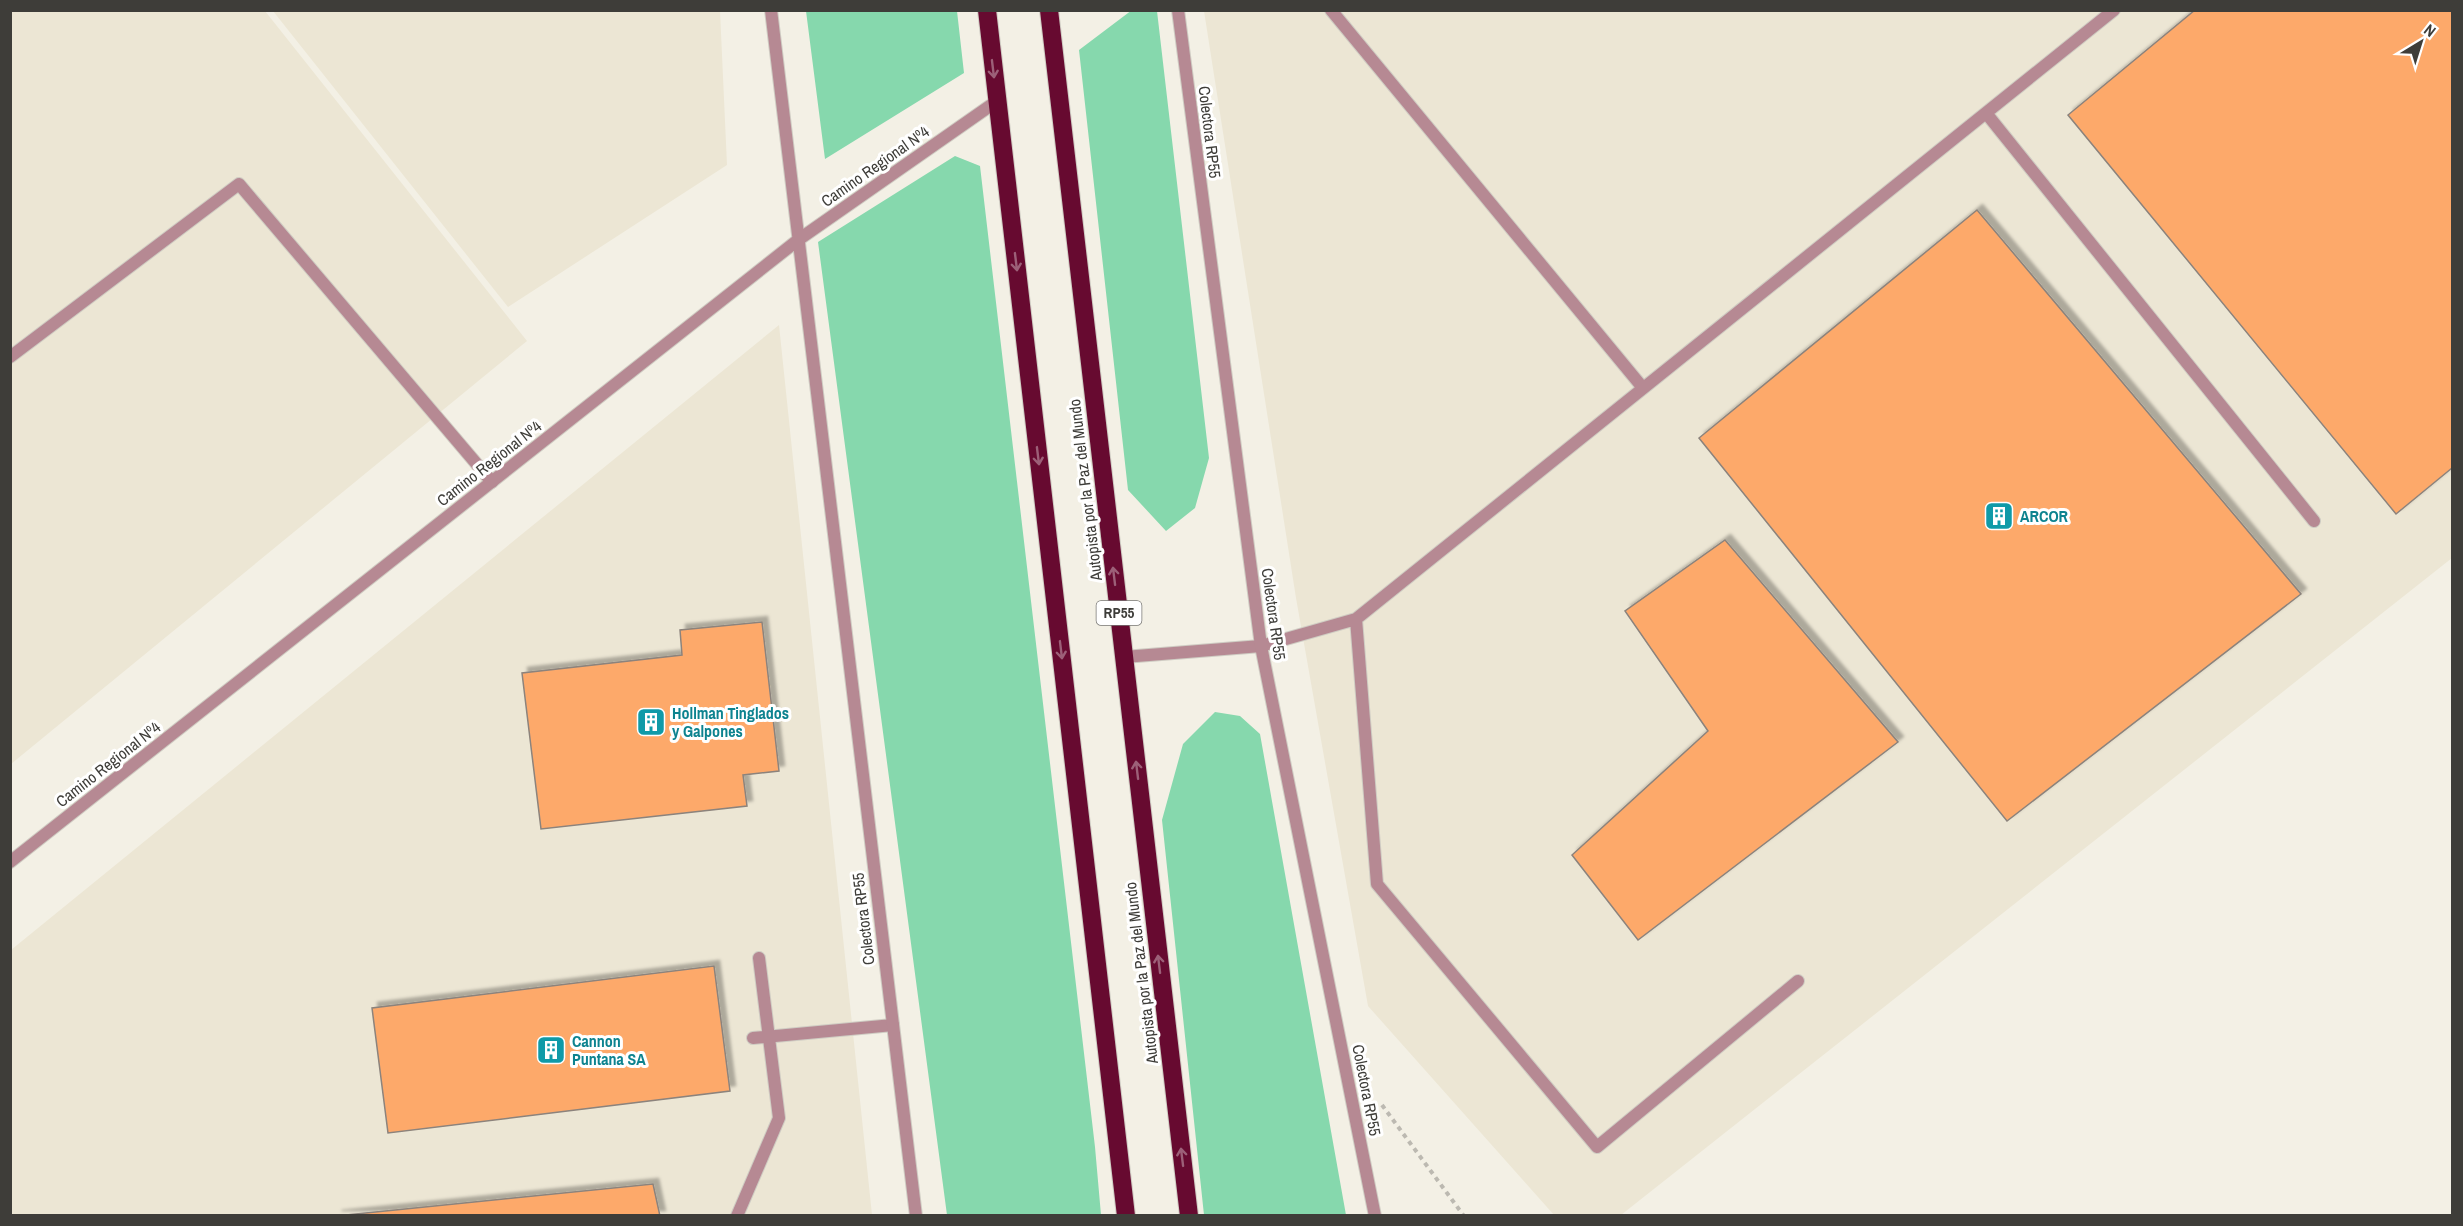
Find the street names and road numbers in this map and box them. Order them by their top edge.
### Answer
street label: Colectora RP55 [1193,85,1227,179]
street label: Camino Regional Nº4 [817,120,933,212]
street label: Autopista por la Paz del Mundo [1063,398,1107,583]
street label: Camino Regional Nº4 [432,415,546,511]
street label: Colectora RP55 [1257,567,1291,661]
road number: RP55 [1096,601,1142,625]
street label: Camino Regional Nº4 [51,716,165,812]
street label: Colectora RP55 [846,872,880,966]
street label: Autopista por la Paz del Mundo [1119,881,1163,1066]
street label: Colectora RP55 [1347,1042,1387,1138]

